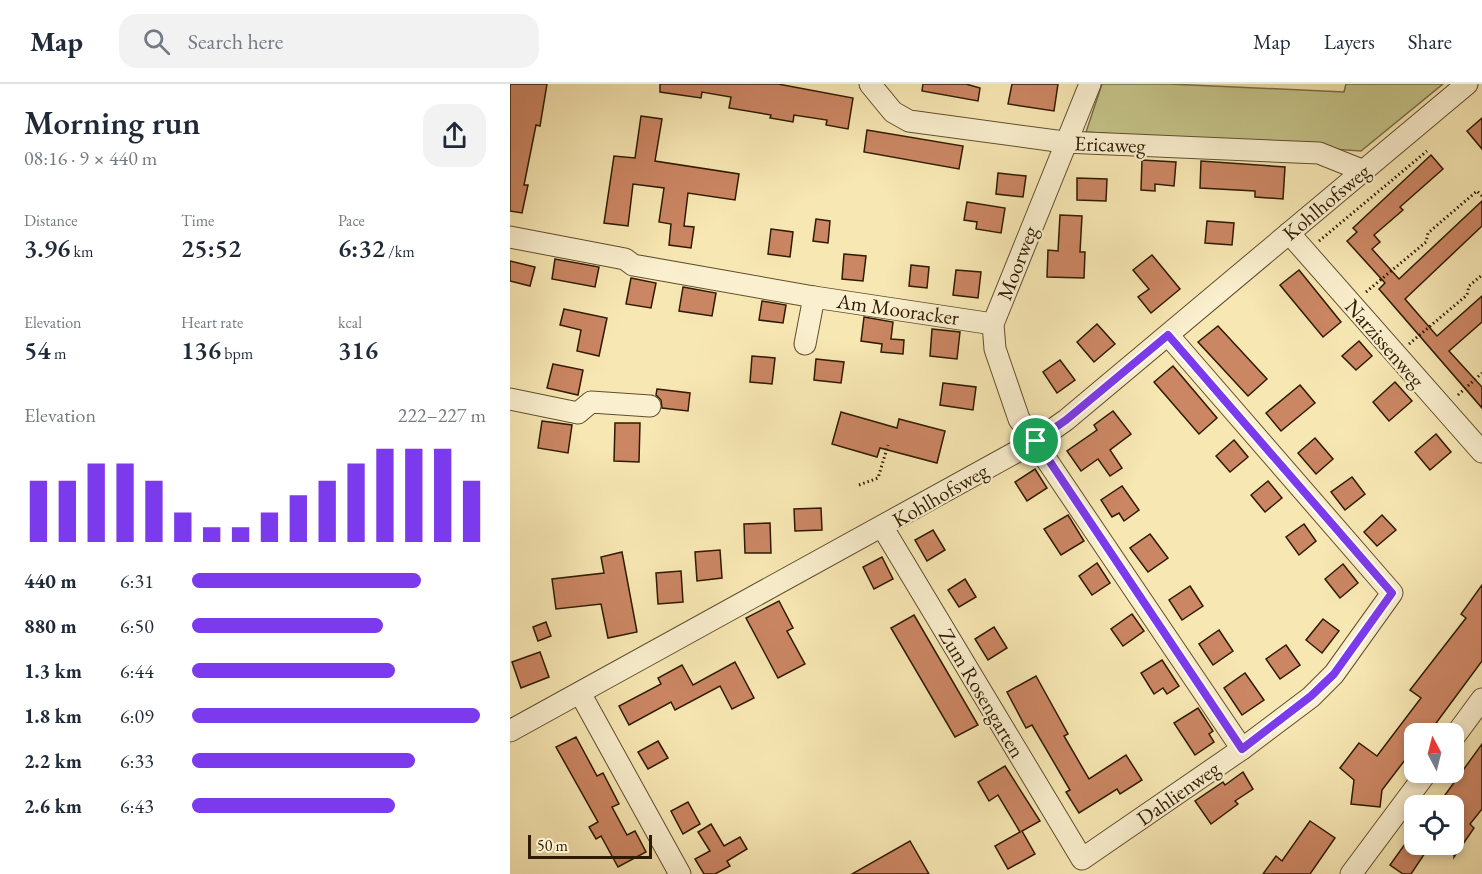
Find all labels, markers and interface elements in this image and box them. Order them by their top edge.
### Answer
search box [119,14,539,68]
text: Map [30,23,83,59]
icon: search [140,25,173,58]
text: Search here [188,27,283,56]
text: Map [1253,28,1291,55]
text: Layers [1324,28,1375,55]
text: Share [1408,28,1452,55]
text: Morning run [24,101,201,144]
button: share [423,104,486,167]
street label: Ericaweg [1074,129,1147,159]
text: 08:16 · 9 × 440 m [24,145,157,171]
street label: Kohlhofsweg [1277,157,1376,246]
text: Distance [24,210,77,231]
text: Time [181,210,214,231]
text: Pace [338,210,365,231]
street label: Moorweg [991,221,1044,304]
text: 3.96 [24,231,70,265]
text: 25:52 [181,231,241,265]
text: 6:32 [338,231,385,265]
text: km [70,241,93,262]
text: /km [385,241,415,262]
street label: Am Mooracker [834,287,961,331]
street label: Narzissenweg [1339,293,1431,393]
text: Elevation [24,312,82,333]
text: Heart rate [181,312,243,333]
text: kcal [338,312,362,333]
text: 54 [24,333,51,367]
text: 136 [181,333,221,367]
text: 316 [338,333,378,367]
text: m [51,343,66,364]
text: bpm [221,343,253,364]
text: Elevation [24,402,96,428]
text: 222–227 m [398,402,486,428]
pin [1010,415,1061,466]
icon: arrive [1019,424,1052,457]
street label: Kohlhofsweg [887,456,993,533]
text: 440 m [24,568,77,594]
text: 6:31 [120,568,154,594]
text: 880 m [24,613,77,639]
text: 6:50 [120,613,154,639]
street label: Zum Rosengarten [933,623,1031,763]
text: 1.3 km [24,658,82,684]
text: 6:44 [120,658,154,684]
text: 1.8 km [24,703,82,729]
text: 6:09 [120,703,154,729]
north arrow [1404,723,1464,783]
map controls [1404,723,1464,855]
text: 2.2 km [24,748,82,774]
text: 6:33 [120,748,154,774]
street label: Dahlienweg [1131,754,1225,831]
text: 2.6 km [24,793,82,819]
text: 6:43 [120,793,154,819]
button: locate [1404,795,1464,855]
scale bar [528,832,652,860]
text: 50 m [537,835,568,856]

